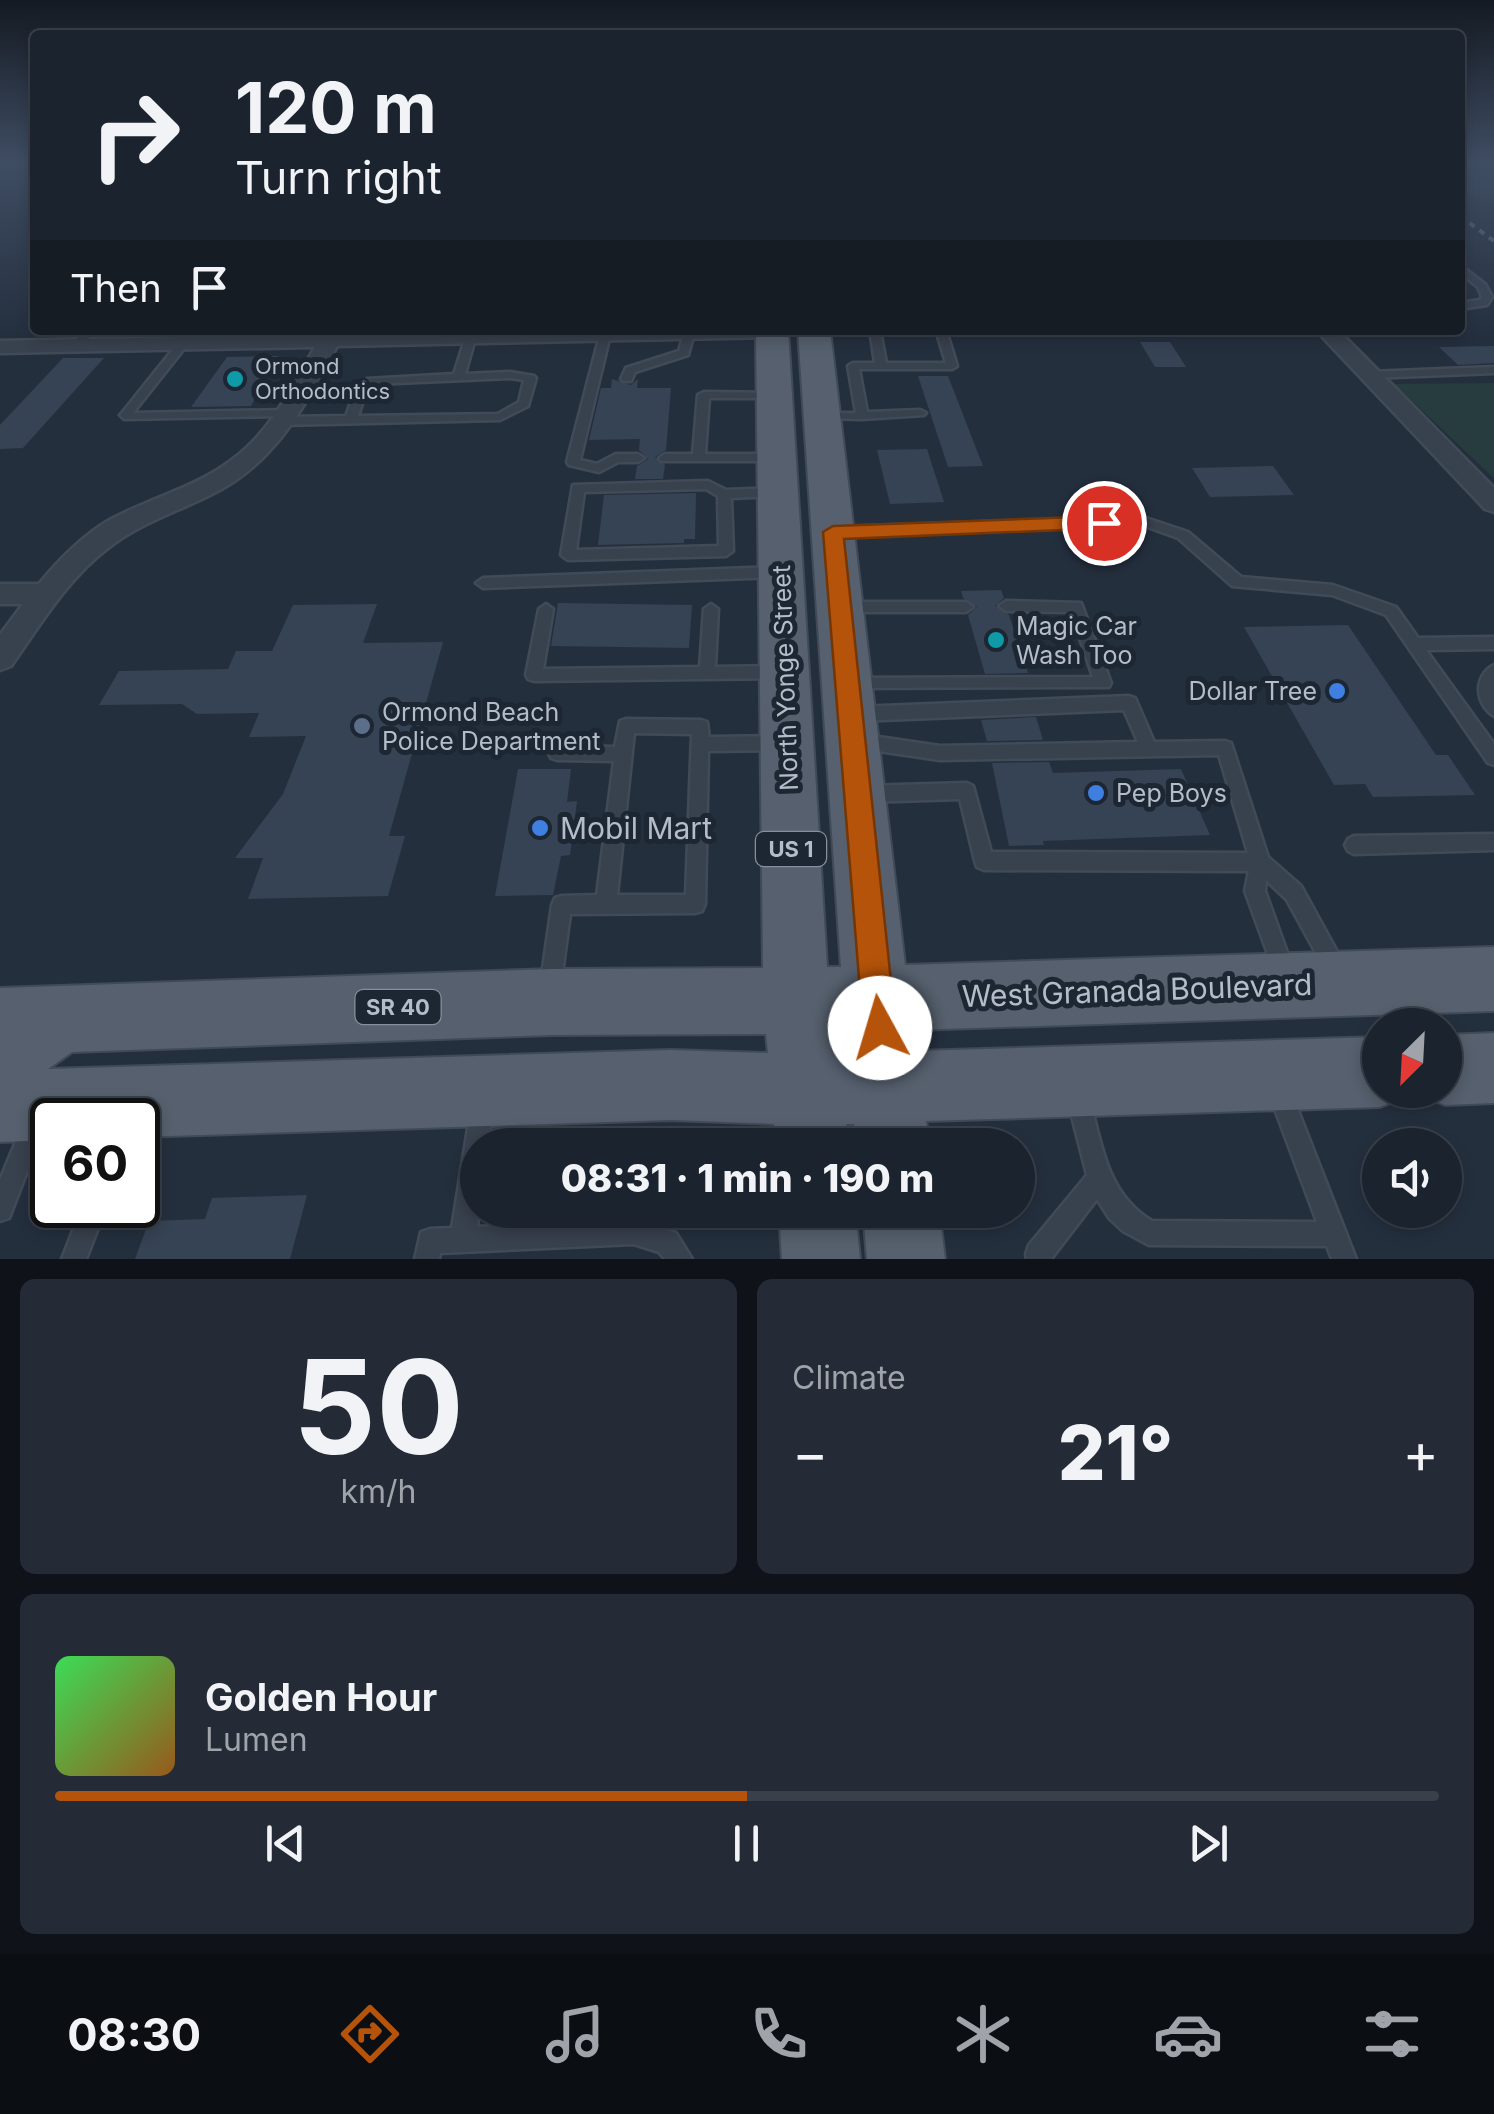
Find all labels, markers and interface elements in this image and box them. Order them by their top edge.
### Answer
text: 120 m [235,65,437,150]
icon: right [70,70,200,200]
text: Turn right [235,150,442,205]
icon: arrive [182,260,237,315]
text: Then [70,265,162,311]
place label: Ormond Orthodontics [255,353,390,404]
marker: Ormond Orthodontics [224,368,246,390]
pin [1062,481,1147,566]
icon: arrive [1077,496,1132,551]
street label: North Yonge Street [766,565,804,791]
place label: Magic Car Wash Too [1016,611,1137,670]
marker: Magic Car Wash Too [985,629,1007,651]
place label: Dollar Tree [1189,676,1317,706]
marker: Dollar Tree [1326,680,1348,702]
place label: Ormond Beach Police Department [382,697,600,756]
marker: Ormond Beach Police Department [351,715,373,737]
place label: Pep Boys [1116,778,1227,808]
marker: Pep Boys [1085,782,1107,804]
place label: Mobil Mart [560,810,712,846]
marker: Mobil Mart [529,817,551,839]
road number: US 1 [756,832,826,866]
street label: West Granada Boulevard [961,966,1313,1014]
position arrow [828,976,932,1080]
road number: SR 40 [356,990,440,1024]
north arrow [1362,1008,1462,1108]
map controls [1362,1008,1462,1228]
speed limit sign: 60 [30,1098,160,1228]
button: sound [1362,1128,1462,1228]
text: 08:31 · 1 min · 190 m [561,1155,934,1201]
text: 50 [293,1328,464,1485]
text: Climate [792,1358,906,1397]
text: 21° [1058,1407,1173,1498]
text: − [792,1420,828,1486]
text: + [1403,1420,1439,1486]
text: km/h [340,1472,417,1511]
text: Golden Hour [205,1674,437,1720]
text: Lumen [205,1720,308,1759]
icon: previous [258,1816,313,1871]
icon: pause [719,1816,774,1871]
icon: next [1181,1816,1236,1871]
icon: directions [335,1999,405,2069]
icon: music [540,1999,610,2069]
icon: phone [744,1999,814,2069]
icon: climate [948,1999,1018,2069]
icon: car [1153,1999,1223,2069]
icon: filters [1357,1999,1427,2069]
text: 08:30 [67,2007,201,2062]

